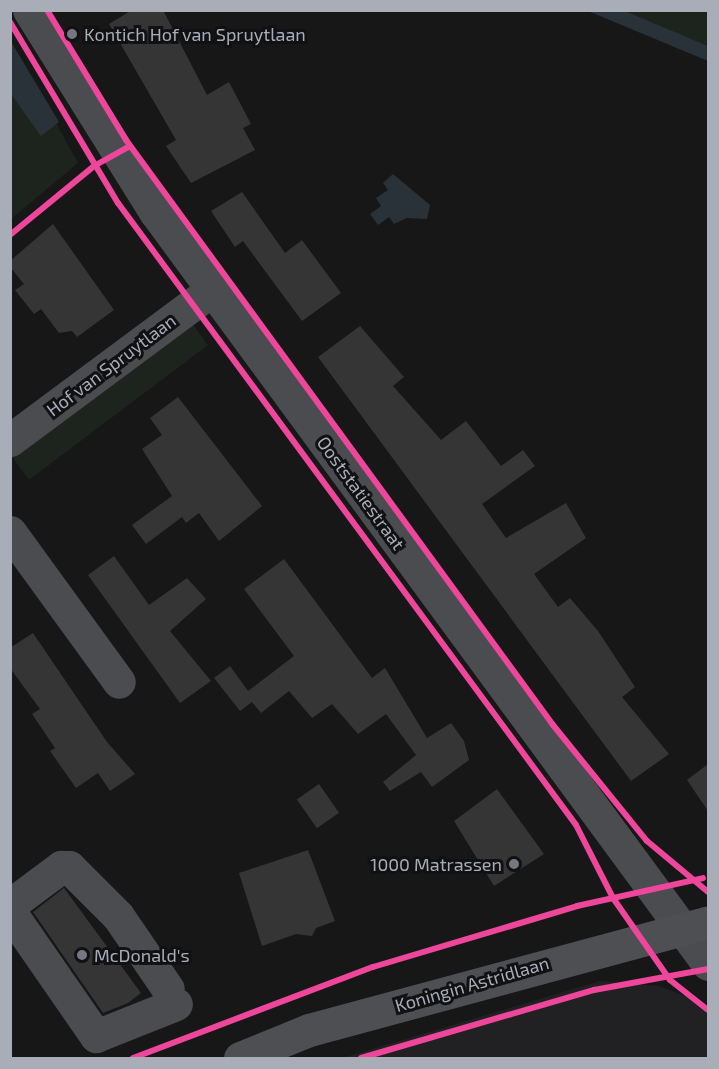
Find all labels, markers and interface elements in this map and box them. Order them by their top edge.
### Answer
place label: Kontich Hof van Spruytlaan [84,23,307,45]
marker: Kontich Hof van Spruytlaan [65,27,79,41]
street label: Hof van Spruytlaan [42,309,180,421]
street label: Ooststatiestraat [313,432,409,554]
place label: 1000 Matrassen [370,853,502,875]
marker: 1000 Matrassen [507,857,521,871]
place label: McDonald's [94,944,190,966]
marker: McDonald's [75,948,89,962]
street label: Koningin Astridlaan [392,952,552,1016]

